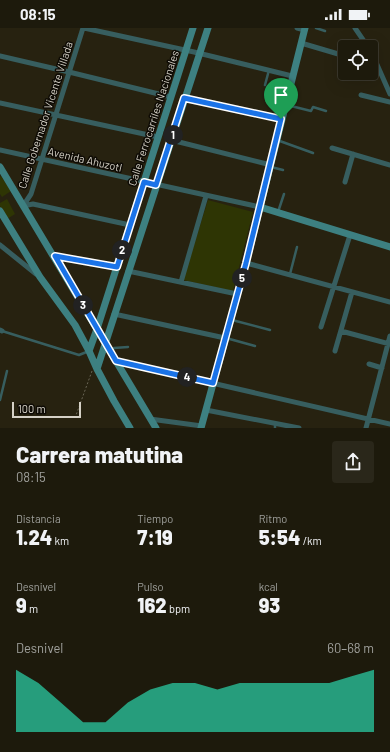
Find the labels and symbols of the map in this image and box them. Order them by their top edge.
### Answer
street label: Calle Gobernador Vicente Villada [15,40,75,190]
street label: Calle Ferrocarriles Nacionales [125,49,181,187]
pin [264,78,298,119]
pin: 1 [163,125,183,145]
street label: Avenida Ahuzotl [47,144,123,174]
pin: 2 [112,240,132,260]
pin: 5 [232,268,252,288]
pin: 3 [73,295,93,315]
pin: 4 [177,367,197,387]
scale bar [12,400,81,419]

